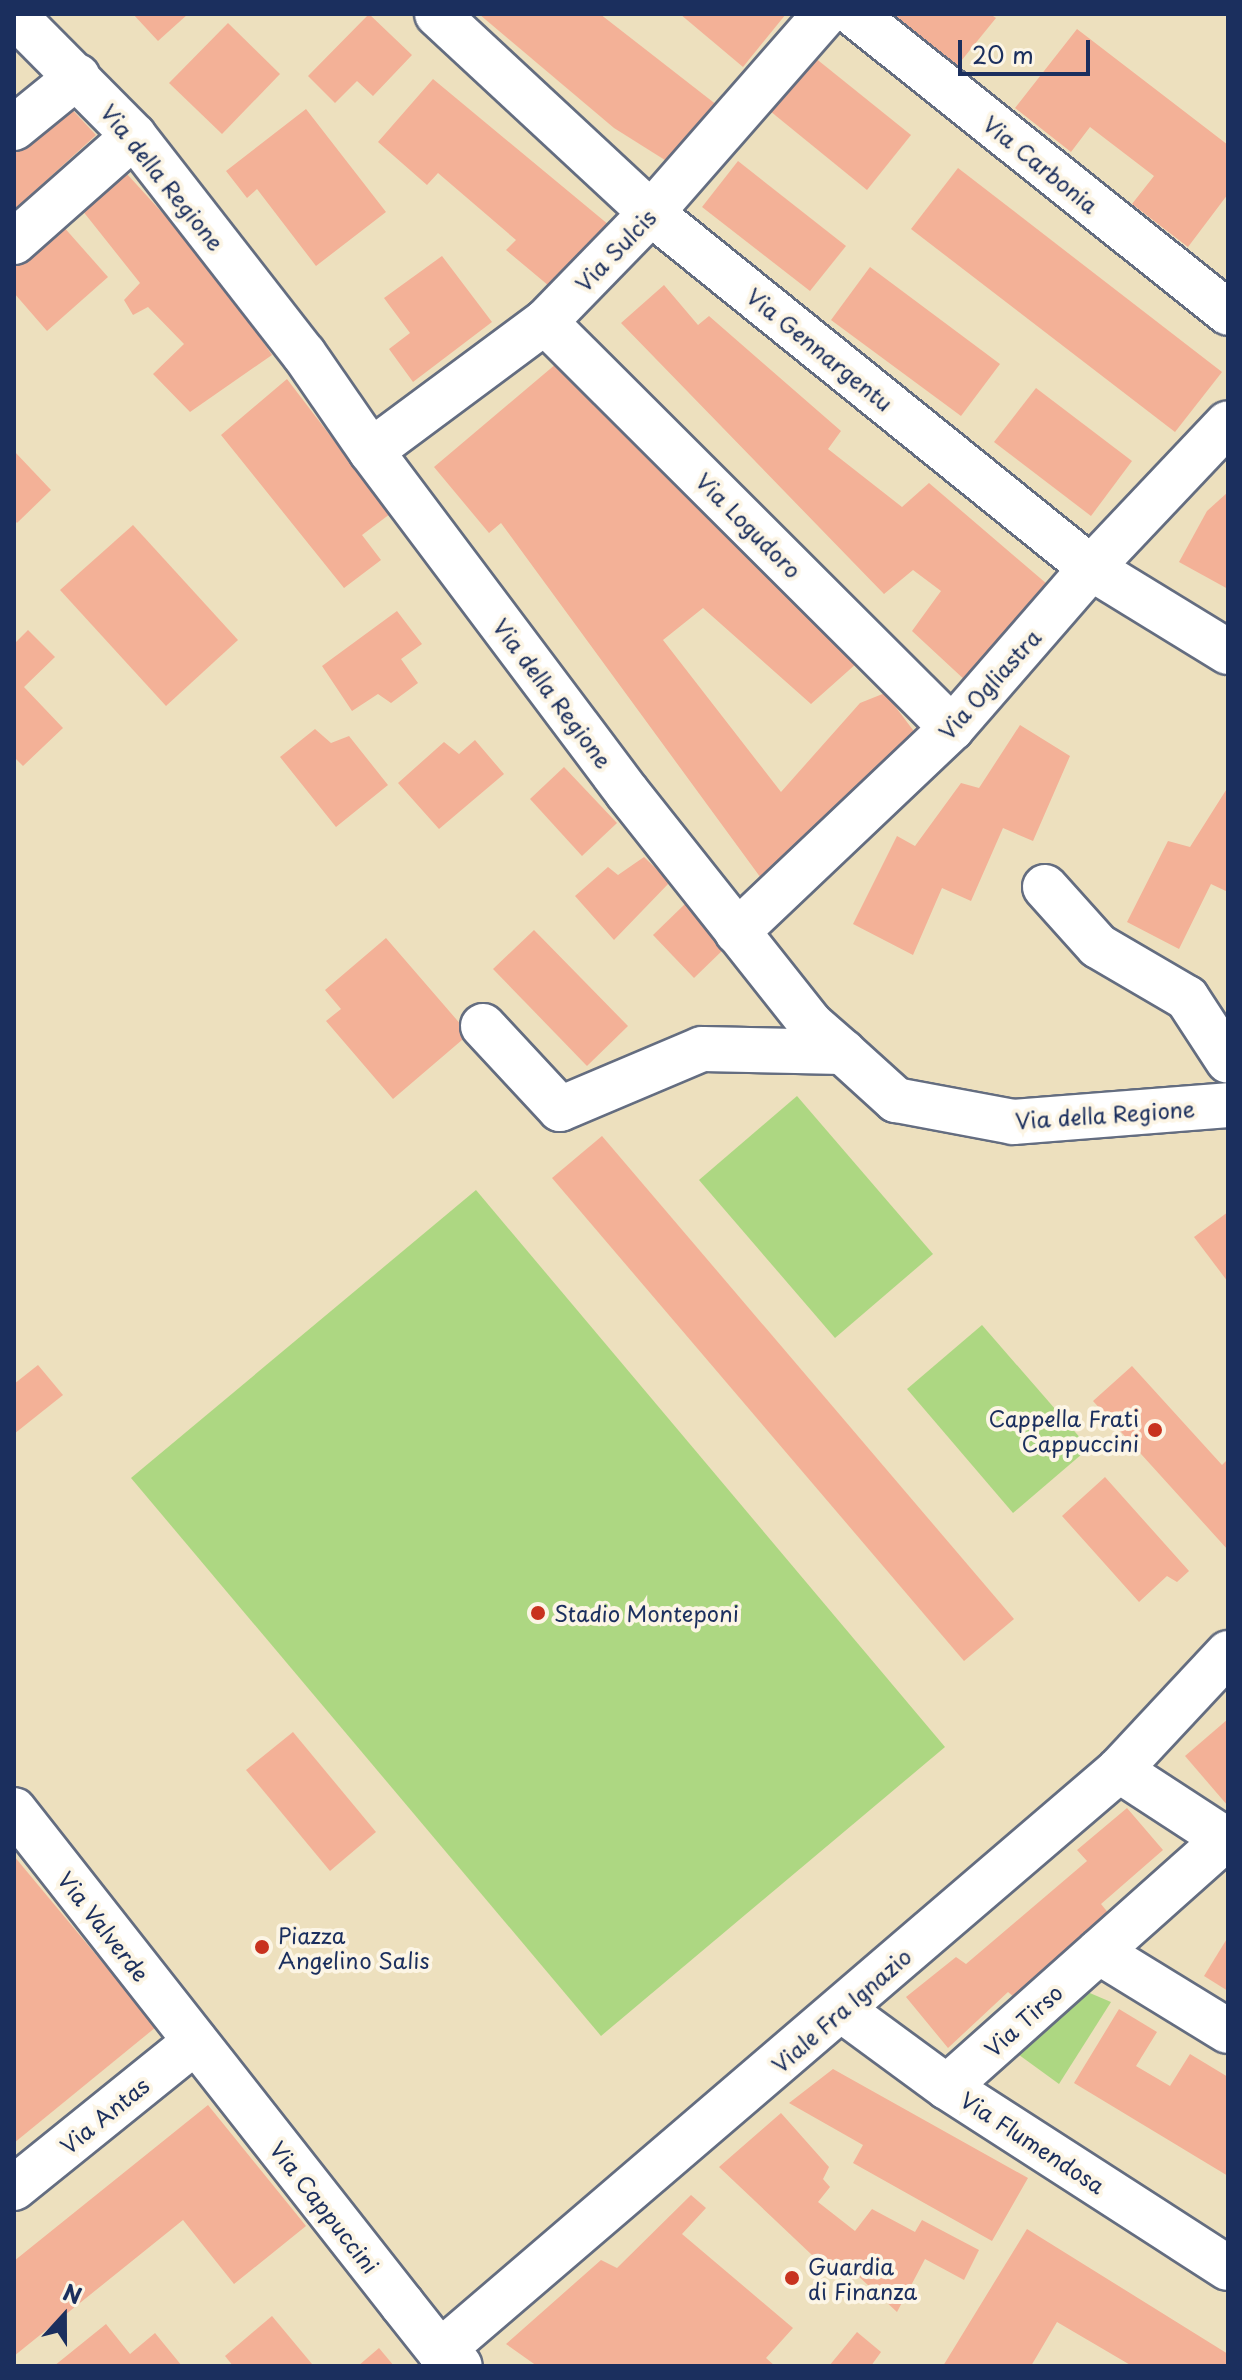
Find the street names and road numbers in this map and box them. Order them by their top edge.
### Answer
street label: Via della Regione [96,98,230,256]
street label: Via Carbonia [979,110,1103,218]
street label: Via Sulcis [570,204,660,296]
street label: Via Gennargentu [742,282,898,416]
street label: Via Logudoro [691,467,807,583]
street label: Via della Regione [488,613,618,773]
street label: Via Ogliastra [933,623,1045,745]
street label: Via della Regione [1014,1095,1196,1133]
street label: Via Valverde [53,1866,155,1986]
street label: Viale Fra Ignazio [766,1942,916,2078]
street label: Via Tirso [979,1979,1067,2061]
street label: Via Antas [55,2071,153,2159]
street label: Via Flumendosa [956,2086,1110,2198]
street label: Via Cappuccini [266,2136,384,2278]

